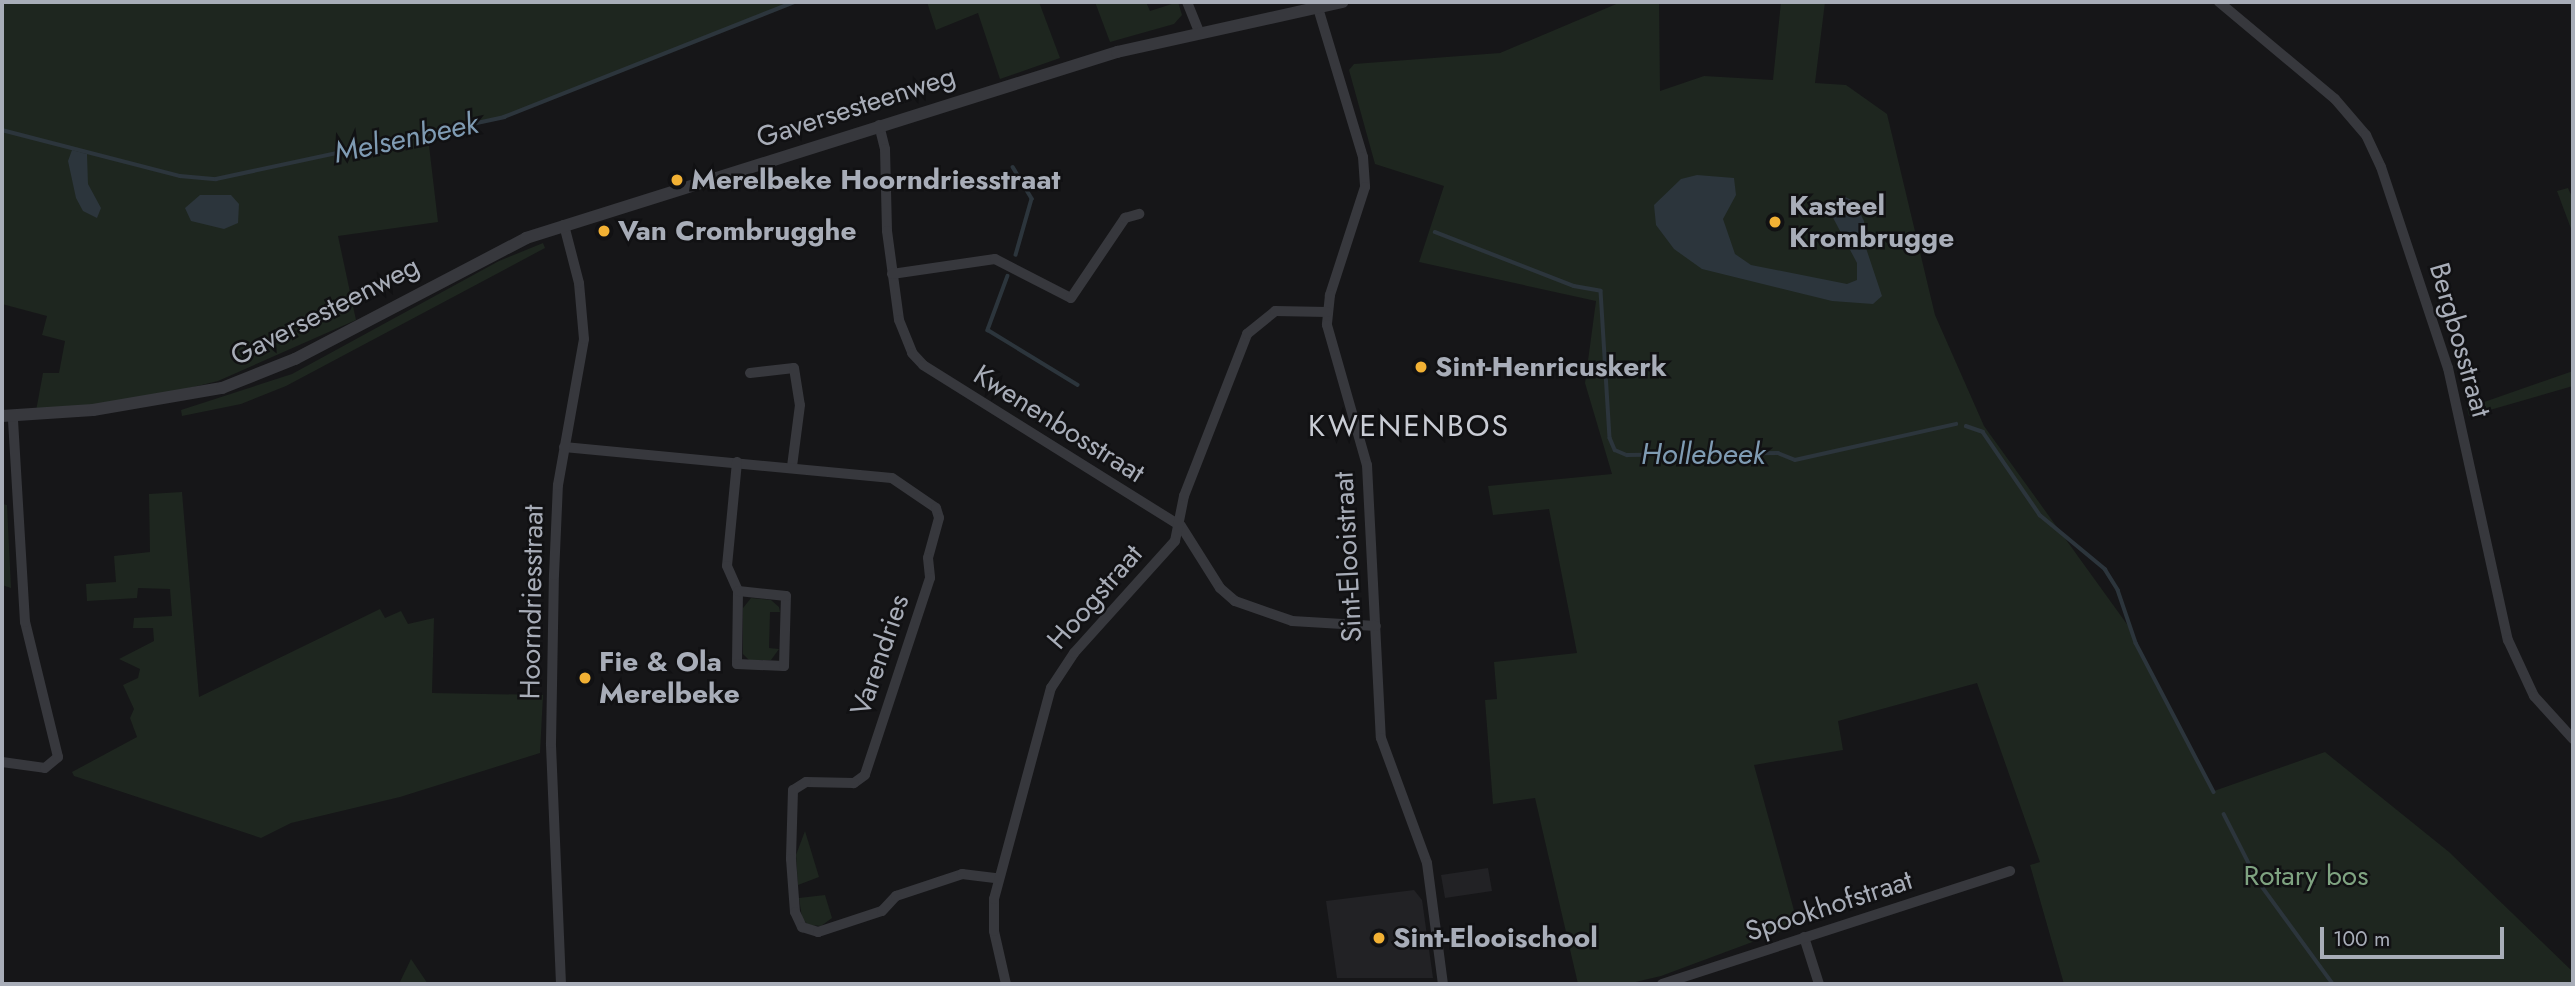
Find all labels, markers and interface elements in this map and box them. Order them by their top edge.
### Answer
street label: Gaversesteenweg [752,59,960,155]
water label: Melsenbeek [331,105,481,171]
place label: Merelbeke Hoorndriesstraat [691,163,1060,197]
marker: Merelbeke Hoorndriesstraat [669,172,685,188]
place label: Kasteel Krombrugge [1789,189,1954,255]
place label: Van Crombrugghe [618,214,857,248]
marker: Kasteel Krombrugge [1767,214,1783,230]
marker: Van Crombrugghe [596,223,612,239]
street label: Gaversesteenweg [225,249,425,373]
street label: Bergbosstraat [2422,259,2498,421]
place label: Sint-Henricuskerk [1435,350,1667,384]
street label: Kwenenbosstraat [967,358,1151,490]
marker: Sint-Henricuskerk [1413,359,1429,375]
district label: KWENENBOS [1309,408,1509,444]
water label: Hollebeek [1641,436,1765,472]
street label: Sint-Elooistraat [1327,471,1369,643]
street label: Hoorndriesstraat [514,504,550,700]
street label: Hoogstraat [1040,538,1150,656]
street label: Varendries [844,590,916,720]
place label: Fie & Ola Merelbeke [599,645,740,711]
marker: Fie & Ola Merelbeke [577,670,593,686]
park label: Rotary bos [2244,859,2368,893]
street label: Spookhofstraat [1741,863,1917,949]
scale bar [2323,912,2507,956]
place label: Sint-Elooischool [1393,921,1598,955]
text: 100 m [2333,924,2390,954]
marker: Sint-Elooischool [1371,930,1387,946]

